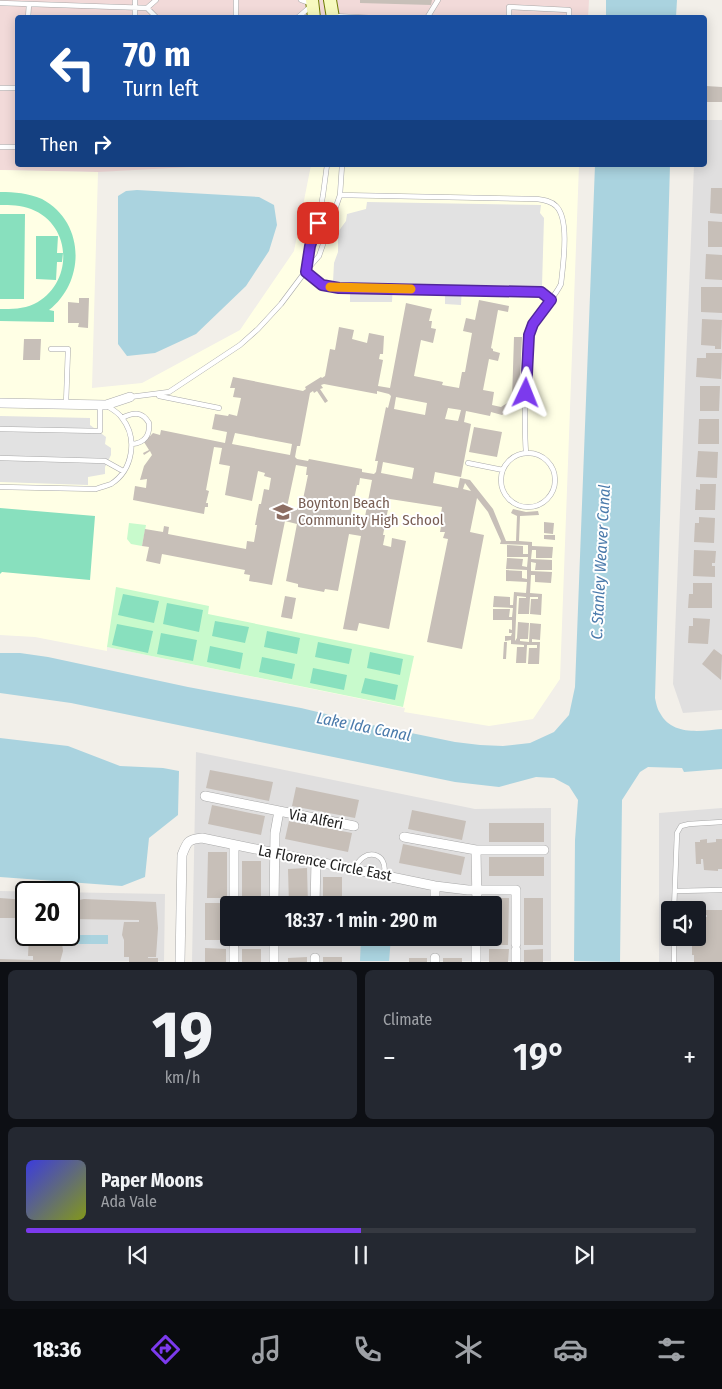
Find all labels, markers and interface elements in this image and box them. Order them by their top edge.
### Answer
text: 70 m [123,33,191,75]
icon: left [40,35,105,100]
text: Turn left [123,75,199,102]
icon: right [88,130,116,158]
text: Then [40,133,78,156]
pin [297,202,339,244]
icon: arrive [304,209,332,237]
position arrow [499,366,551,418]
water label: C. Stanley Weaver Canal [587,484,614,640]
place label: Boynton Beach Community High School [298,494,444,529]
school or university icon: Boynton Beach Community High School [272,501,294,523]
water label: Lake Ida Canal [315,708,413,745]
street label: Via Alferi [287,805,345,833]
street label: La Florence Circle East [257,841,393,885]
speed limit sign: 20 [15,881,80,946]
map controls [661,901,706,946]
button: sound [661,901,706,946]
text: 18:37 · 1 min · 290 m [285,909,437,932]
text: 19 [152,996,213,1074]
text: Climate [383,1010,432,1029]
text: 19° [513,1034,566,1080]
text: − [383,1041,396,1074]
text: + [683,1041,696,1074]
text: km/h [165,1068,200,1087]
text: Paper Moons [101,1169,203,1192]
text: Ada Vale [101,1192,157,1211]
icon: previous [124,1241,152,1269]
icon: pause [347,1241,375,1269]
icon: next [570,1241,598,1269]
icon: directions [148,1332,183,1367]
icon: music [249,1332,284,1367]
icon: phone [350,1332,385,1367]
icon: climate [451,1332,486,1367]
icon: car [553,1332,588,1367]
icon: filters [654,1332,689,1367]
text: 18:36 [33,1336,81,1363]

